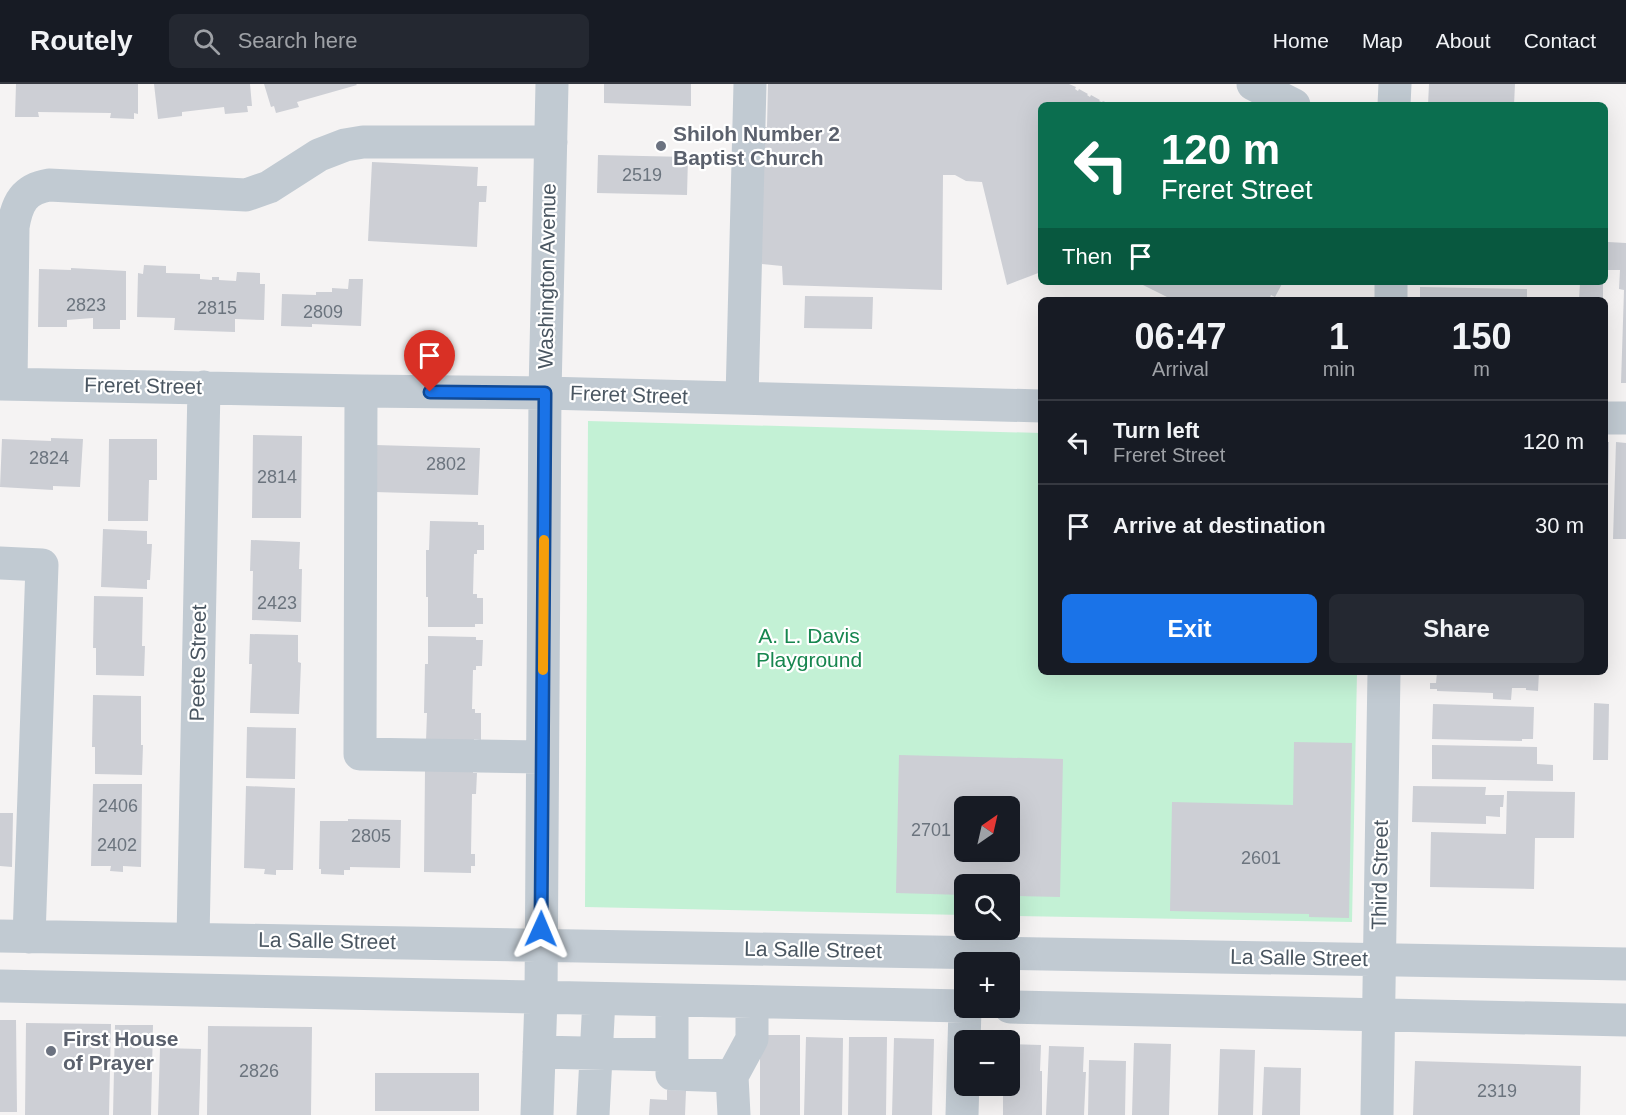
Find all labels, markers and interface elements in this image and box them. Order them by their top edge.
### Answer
search box [169,14,589,68]
text: Routely [30,25,133,56]
icon: search [190,25,223,58]
text: Search here [238,28,358,53]
text: Home [1273,29,1329,52]
text: Map [1362,29,1403,52]
text: About [1436,29,1491,52]
text: Contact [1524,29,1596,52]
place label: Shiloh Number 2 Baptist Church [673,122,840,169]
icon: left [1062,126,1140,204]
text: 120 m [1161,126,1280,173]
marker: Shiloh Number 2 Baptist Church [654,139,668,153]
house number: 2519 [622,165,662,185]
text: Freret Street [1161,175,1313,205]
street label: Washington Avenue [533,183,560,369]
icon: arrive [1124,240,1157,273]
text: Then [1062,244,1112,269]
house number: 2823 [66,295,106,315]
house number: 2815 [197,298,237,318]
house number: 2809 [303,302,343,322]
text: 06:47 [1134,316,1226,357]
text: 1 [1329,316,1349,357]
text: 150 [1451,316,1512,357]
pin [404,330,455,392]
icon: arrive [413,339,446,372]
text: Arrival [1152,358,1209,380]
text: min [1323,358,1355,380]
text: m [1473,358,1490,380]
street label: Freret Street [84,373,202,398]
street label: Freret Street [570,381,688,408]
text: Turn left [1113,418,1199,443]
icon: left [1062,426,1095,459]
text: 120 m [1523,429,1584,454]
text: Freret Street [1113,444,1225,466]
house number: 2824 [29,448,69,468]
house number: 2802 [426,454,466,474]
house number: 2814 [257,467,297,487]
icon: arrive [1062,510,1095,543]
text: Arrive at destination [1113,513,1326,538]
text: 30 m [1535,513,1584,538]
house number: 2423 [257,593,297,613]
button: Exit [1062,594,1317,663]
button: Share [1329,594,1584,663]
street label: Peete Street [185,604,210,722]
park label: A. L. Davis Playground [756,624,862,671]
house number: 2406 [98,796,138,816]
north arrow [954,796,1020,862]
map controls [954,796,1020,1096]
house number: 2701 [911,820,951,840]
street label: Third Street [1367,820,1392,930]
house number: 2805 [351,826,391,846]
house number: 2402 [97,835,137,855]
house number: 2601 [1241,848,1281,868]
button: search [954,874,1020,940]
position arrow [509,897,573,961]
street label: La Salle Street [258,928,396,953]
street label: La Salle Street [744,937,882,962]
street label: La Salle Street [1230,945,1368,970]
button: + [954,952,1020,1018]
place label: First House of Prayer [63,1027,179,1074]
button: − [954,1030,1020,1096]
marker: First House of Prayer [44,1044,58,1058]
house number: 2826 [239,1061,279,1081]
house number: 2319 [1477,1081,1517,1101]

